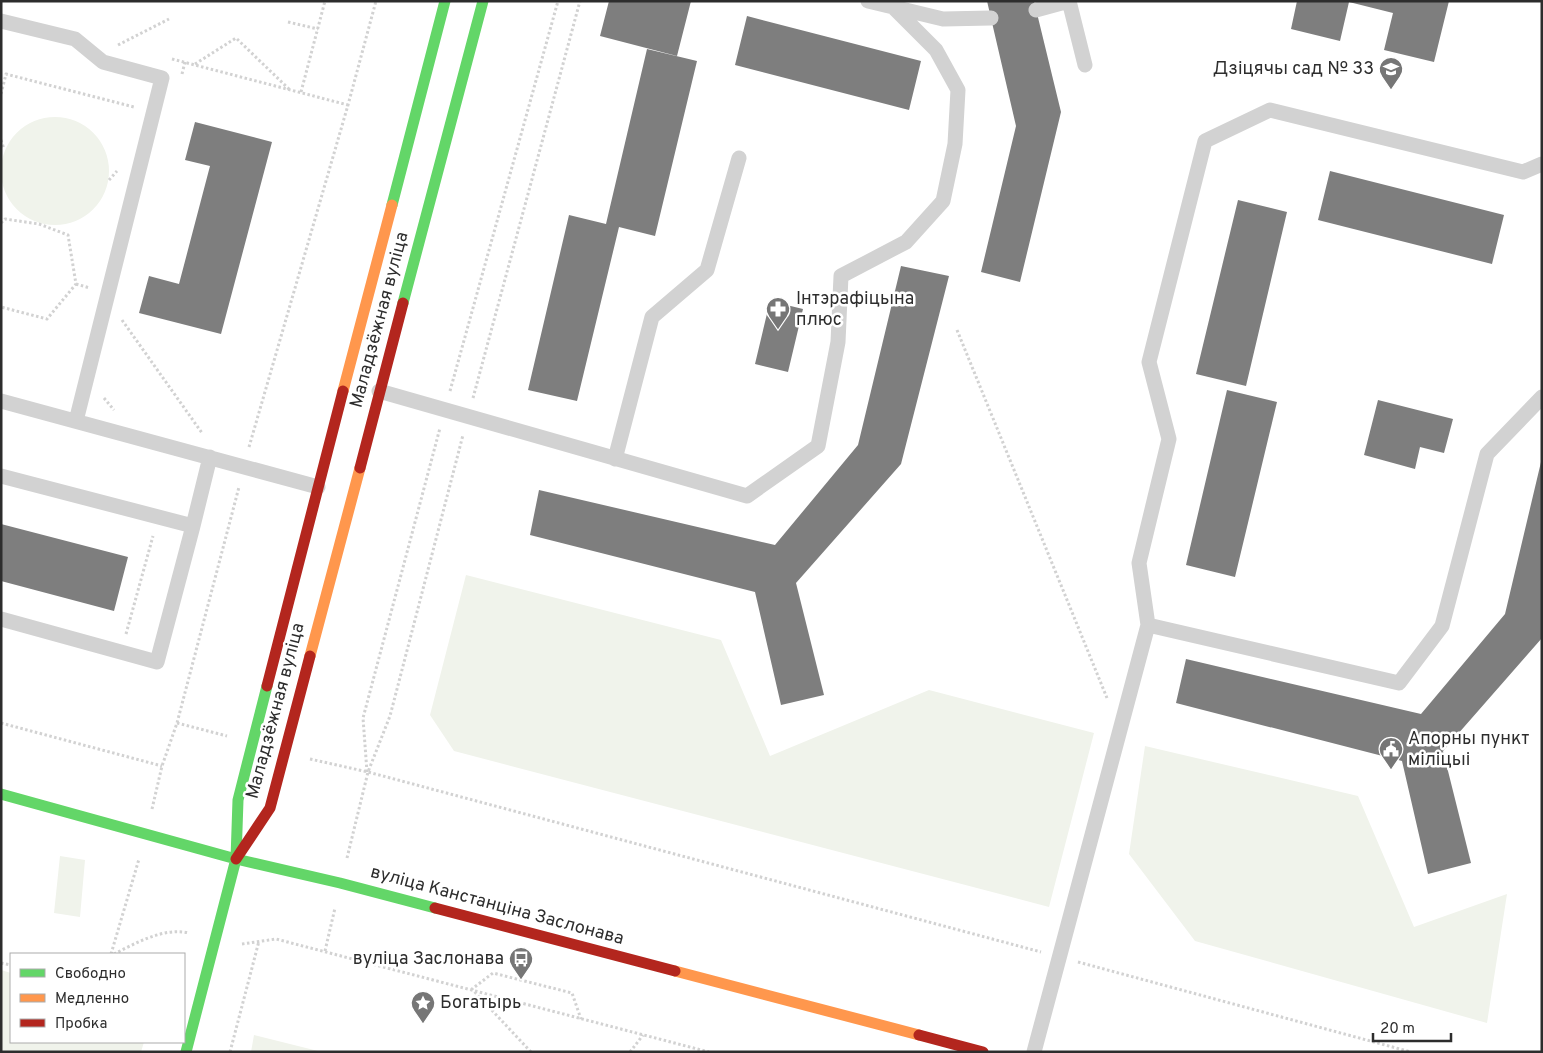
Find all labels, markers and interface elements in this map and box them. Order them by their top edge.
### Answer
school or university icon: Дзіцячы сад № 33 [1378,56,1404,90]
place label: Дзіцячы сад № 33 [1213,58,1374,81]
street label: Маладзёжная вуліца [345,229,415,411]
place label: Інтэрафіцына плюс [796,288,914,332]
pharmacy icon: Інтэрафіцына плюс [765,296,791,330]
street label: Маладзёжная вуліца [241,620,311,802]
place label: Апорны пункт міліцыі [1408,728,1529,772]
public building icon: Апорны пункт міліцыі [1378,736,1404,770]
street label: вуліца Канстанціна Заслонава [368,861,626,951]
bus stop icon: вуліца Заслонава [508,946,534,980]
place label: вуліца Заслонава [353,948,504,971]
legend [10,953,185,1043]
text: Свободно [55,965,126,984]
text: Медленно [55,990,129,1009]
place icon: Богатырь [410,990,436,1024]
place label: Богатырь [440,992,521,1015]
scale bar [1373,1010,1450,1042]
text: Пробка [55,1015,107,1034]
text: 20 m [1380,1020,1415,1039]

